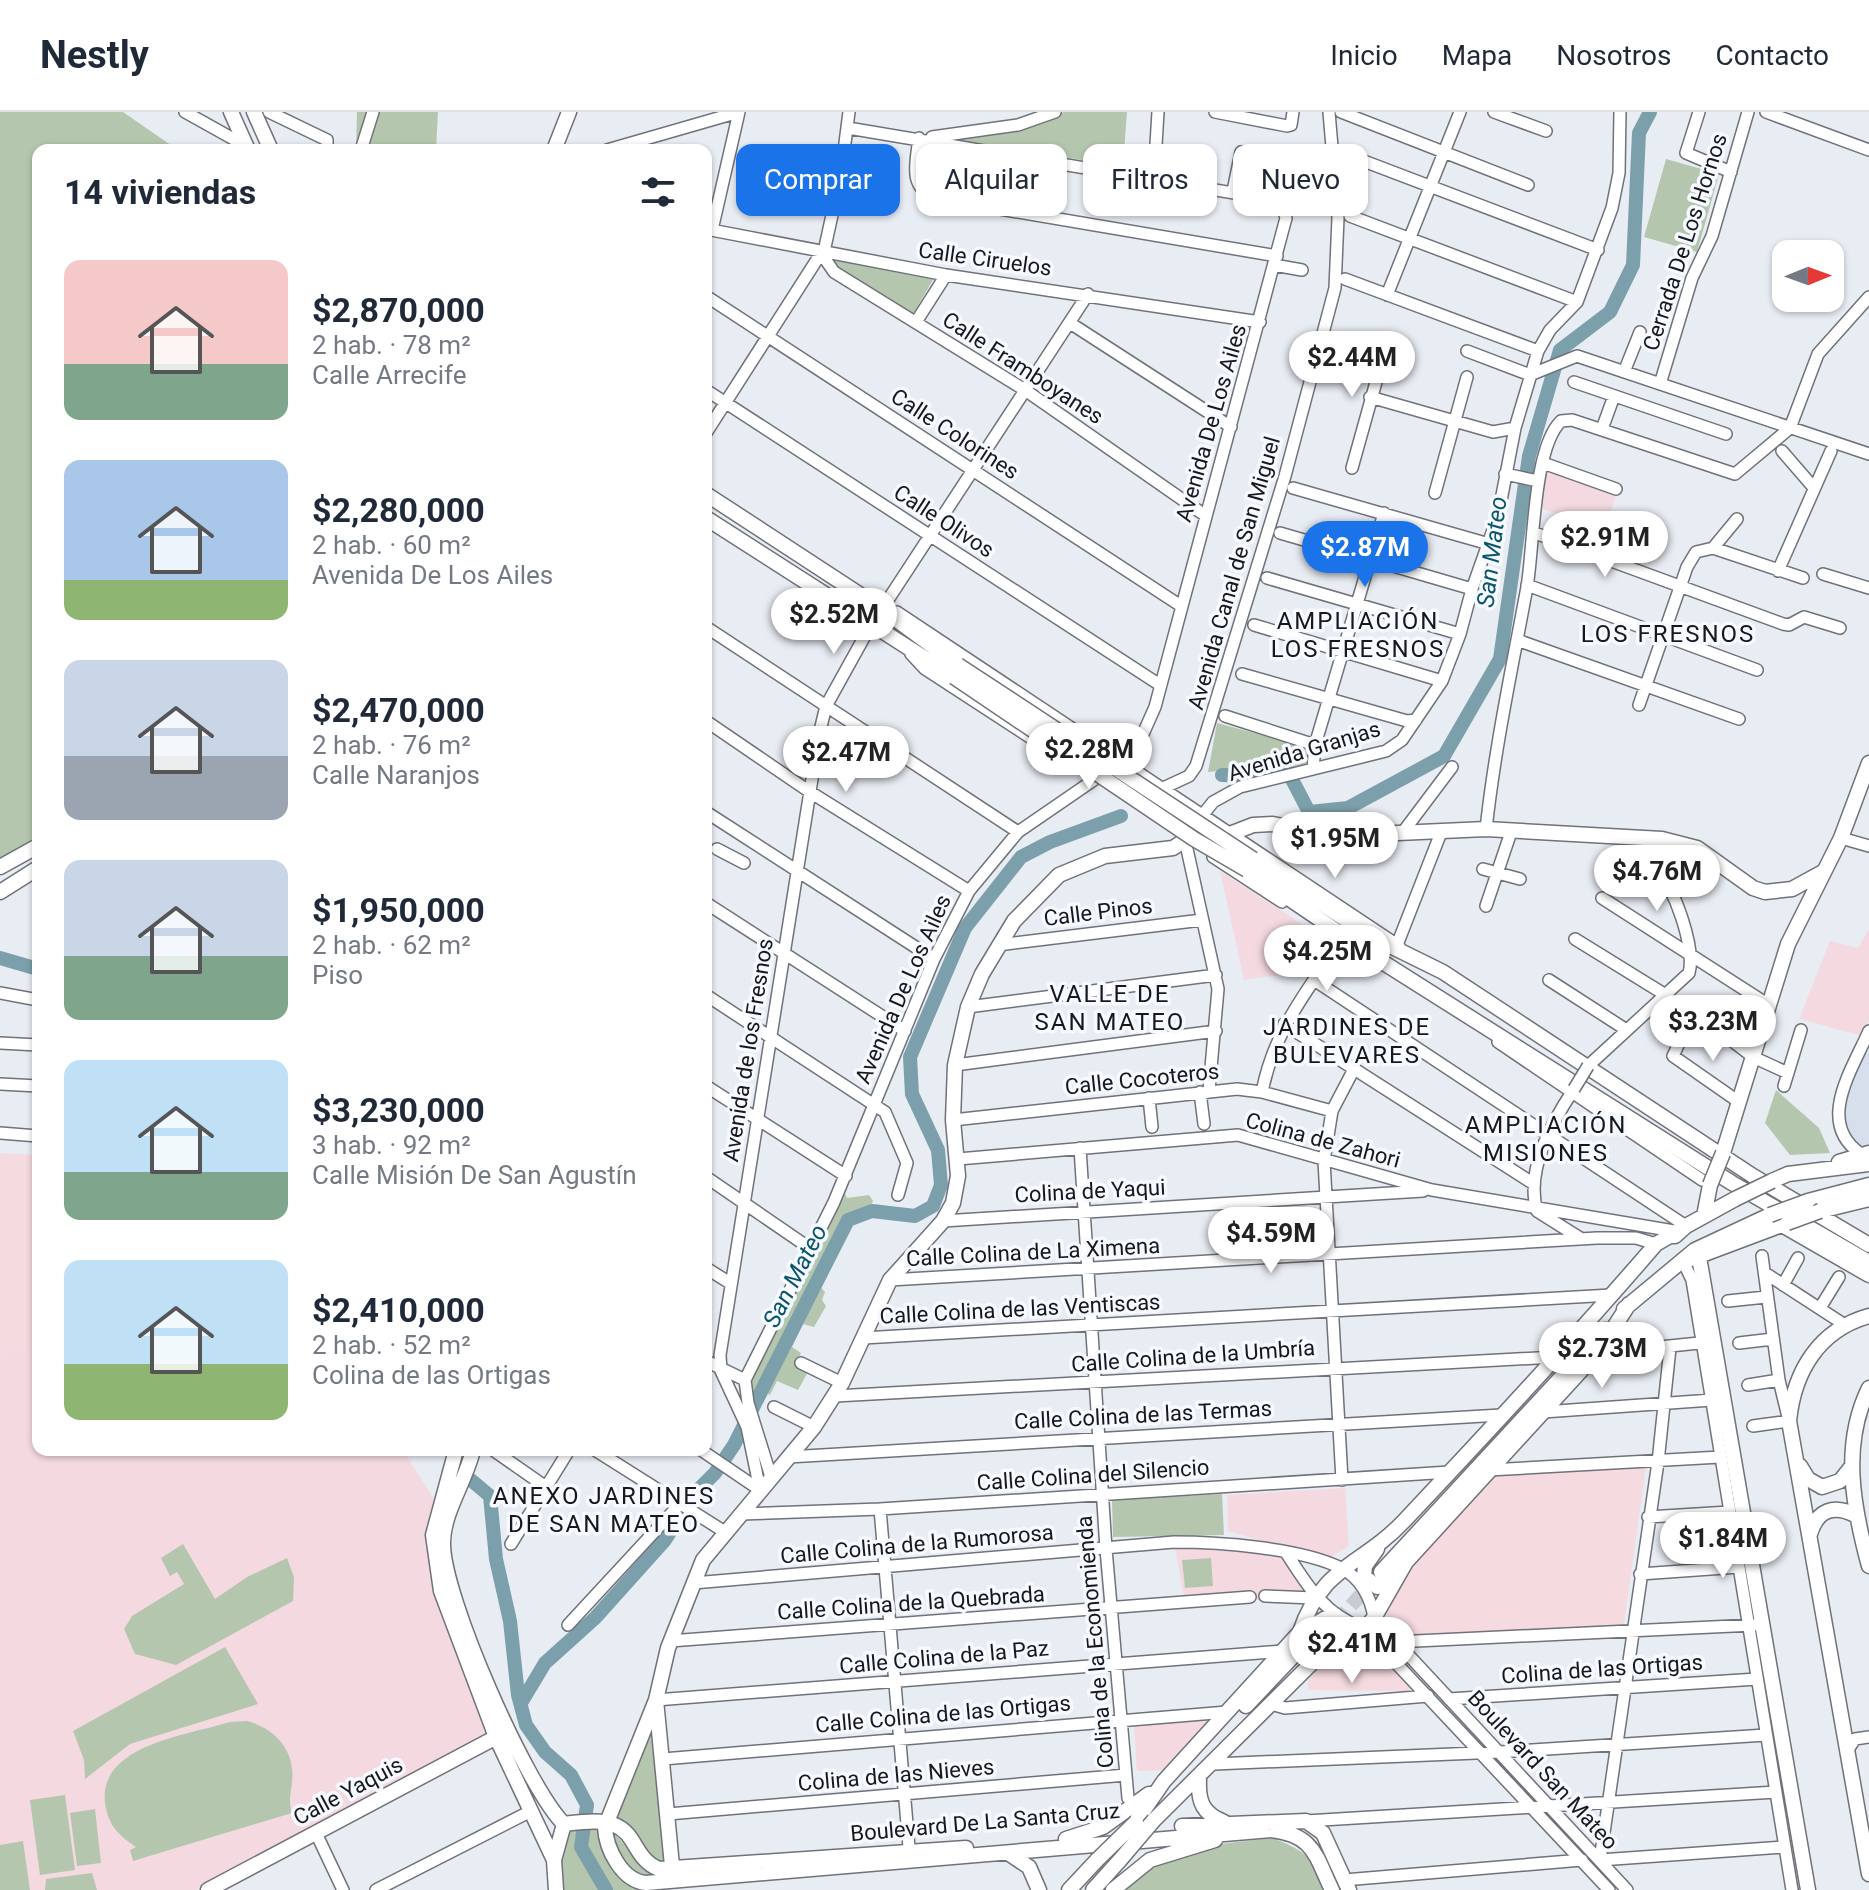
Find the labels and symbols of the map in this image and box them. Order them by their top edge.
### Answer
street label: Cerrada De Los Hornos [1638,130,1732,354]
street label: Calle Ciruelos [917,237,1053,281]
north arrow [1772,240,1844,312]
street label: Calle Framboyanes [938,307,1108,429]
street label: Avenida De Los Ailes [1171,321,1251,525]
pin: $2.44M [1287,331,1417,399]
street label: Calle Colorines [887,384,1023,484]
street label: Avenida Canal de San Miguel [1183,434,1285,712]
street label: Calle Olivos [889,479,999,563]
water label: San Mateo [1471,495,1513,609]
pin: $2.91M [1540,511,1670,579]
pin: $2.87M [1300,521,1430,589]
pin: $2.52M [769,588,899,656]
district label: AMPLIACIÓN LOS FRESNOS [1271,607,1445,663]
district label: LOS FRESNOS [1581,620,1755,648]
street label: Avenida Granjas [1225,716,1383,786]
pin: $2.28M [1024,723,1154,791]
pin: $2.47M [781,726,911,794]
pin: $1.95M [1270,812,1400,880]
pin: $4.76M [1592,845,1722,913]
street label: Avenida De Los Ailes [850,891,956,1087]
street label: Calle Pinos [1042,893,1154,931]
pin: $4.25M [1262,925,1392,993]
street label: Avenida de los Fresnos [718,937,778,1163]
district label: VALLE DE SAN MATEO [1035,980,1185,1036]
pin: $3.23M [1648,995,1778,1063]
district label: JARDINES DE BULEVARES [1263,1013,1431,1069]
street label: Calle Cocoteros [1064,1058,1220,1100]
street label: Colina de Zahori [1243,1107,1403,1173]
district label: AMPLIACIÓN MISIONES [1465,1111,1627,1167]
street label: Colina de Yaqui [1014,1175,1166,1207]
pin: $4.59M [1206,1207,1336,1275]
water label: San Mateo [757,1220,833,1332]
street label: Calle Colina de La Ximena [905,1233,1161,1271]
street label: Calle Colina de las Ventiscas [879,1289,1161,1329]
pin: $2.73M [1537,1322,1667,1390]
street label: Calle Colina de la Umbría [1070,1335,1316,1377]
street label: Calle Colina de las Termas [1013,1396,1273,1434]
street label: Calle Colina del Silencio [976,1454,1210,1496]
district label: ANEXO JARDINES DE SAN MATEO [493,1482,715,1538]
pin: $1.84M [1658,1512,1788,1580]
street label: Colina de la Economienda [1072,1515,1118,1769]
street label: Calle Colina de la Rumorosa [779,1520,1055,1568]
street label: Calle Colina de la Quebrada [776,1581,1046,1625]
pin: $2.41M [1287,1617,1417,1685]
street label: Calle Colina de la Paz [838,1635,1050,1679]
street label: Colina de las Ortigas [1500,1649,1704,1689]
street label: Boulevard San Mateo [1463,1685,1623,1855]
street label: Calle Colina de las Ortigas [814,1690,1072,1738]
street label: Calle Yaquis [289,1752,407,1830]
street label: Colina de las Nieves [797,1754,995,1796]
street label: Boulevard De La Santa Cruz [849,1798,1121,1846]

